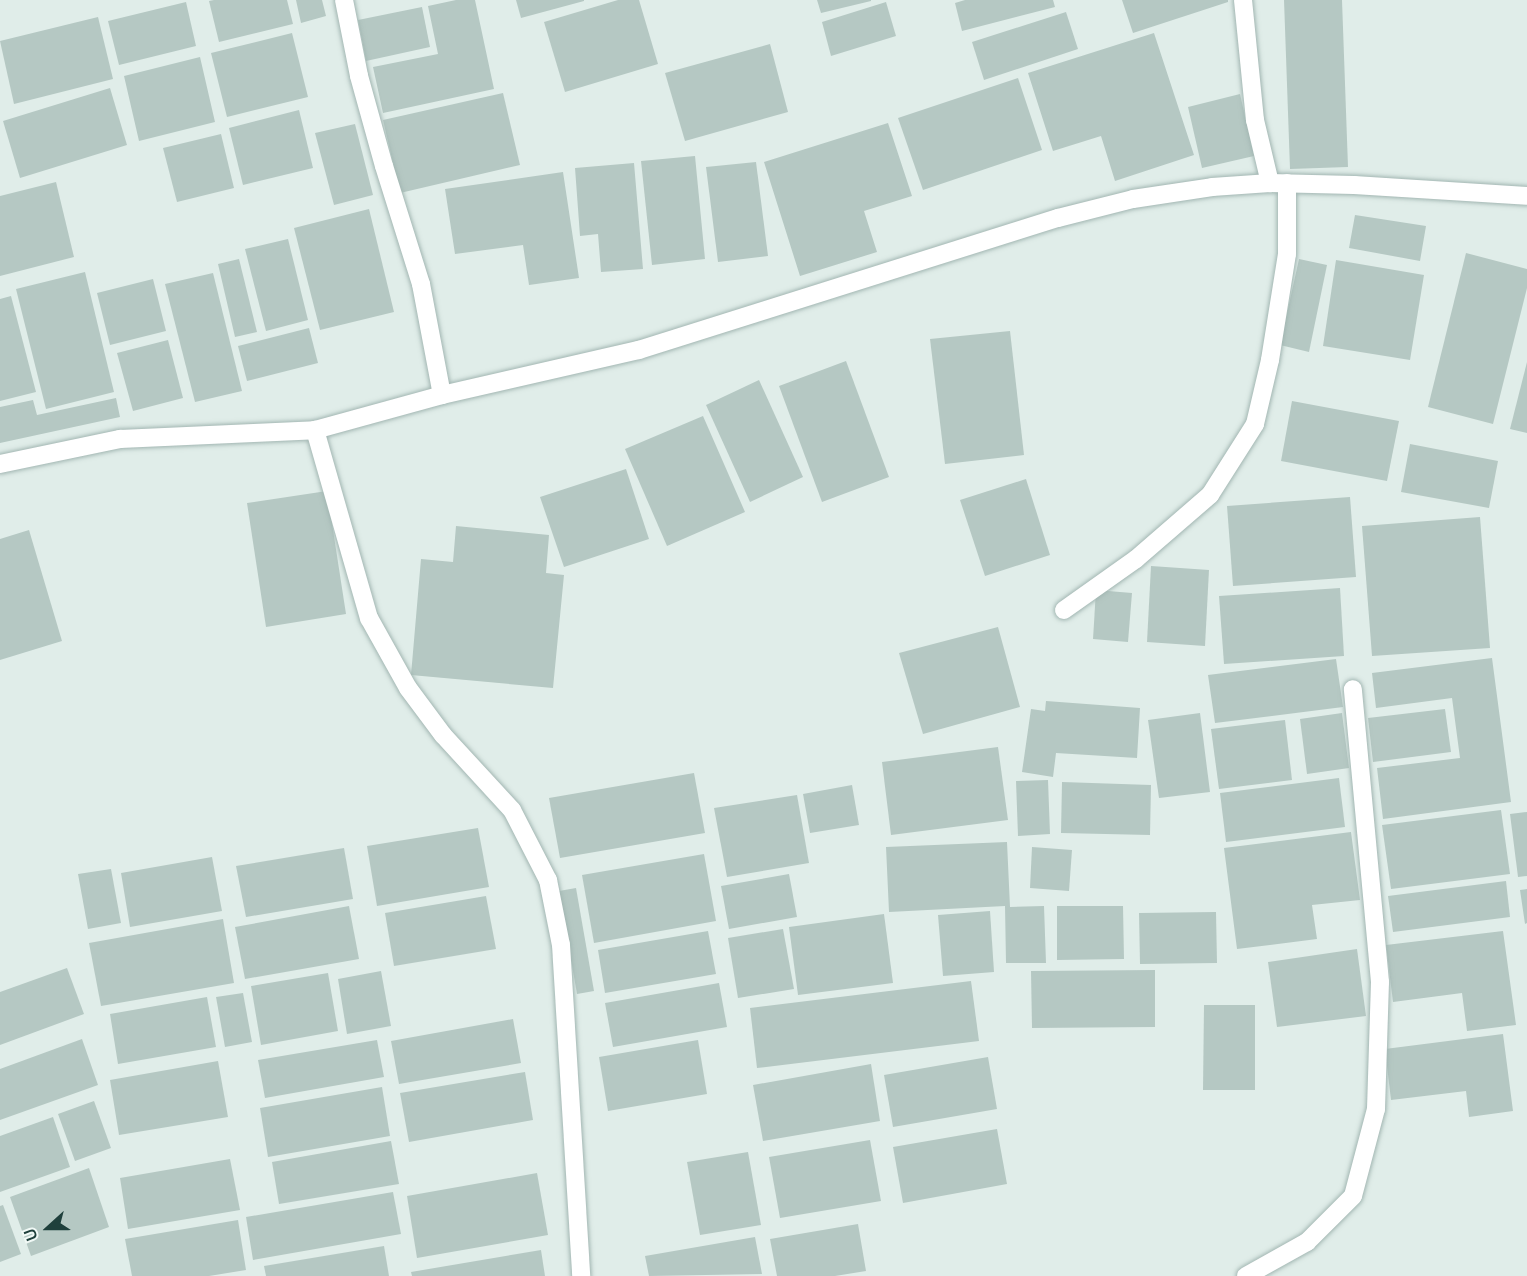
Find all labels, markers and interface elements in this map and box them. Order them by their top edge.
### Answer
north arrow [18,1198,78,1258]
text: U [19,1225,44,1244]

